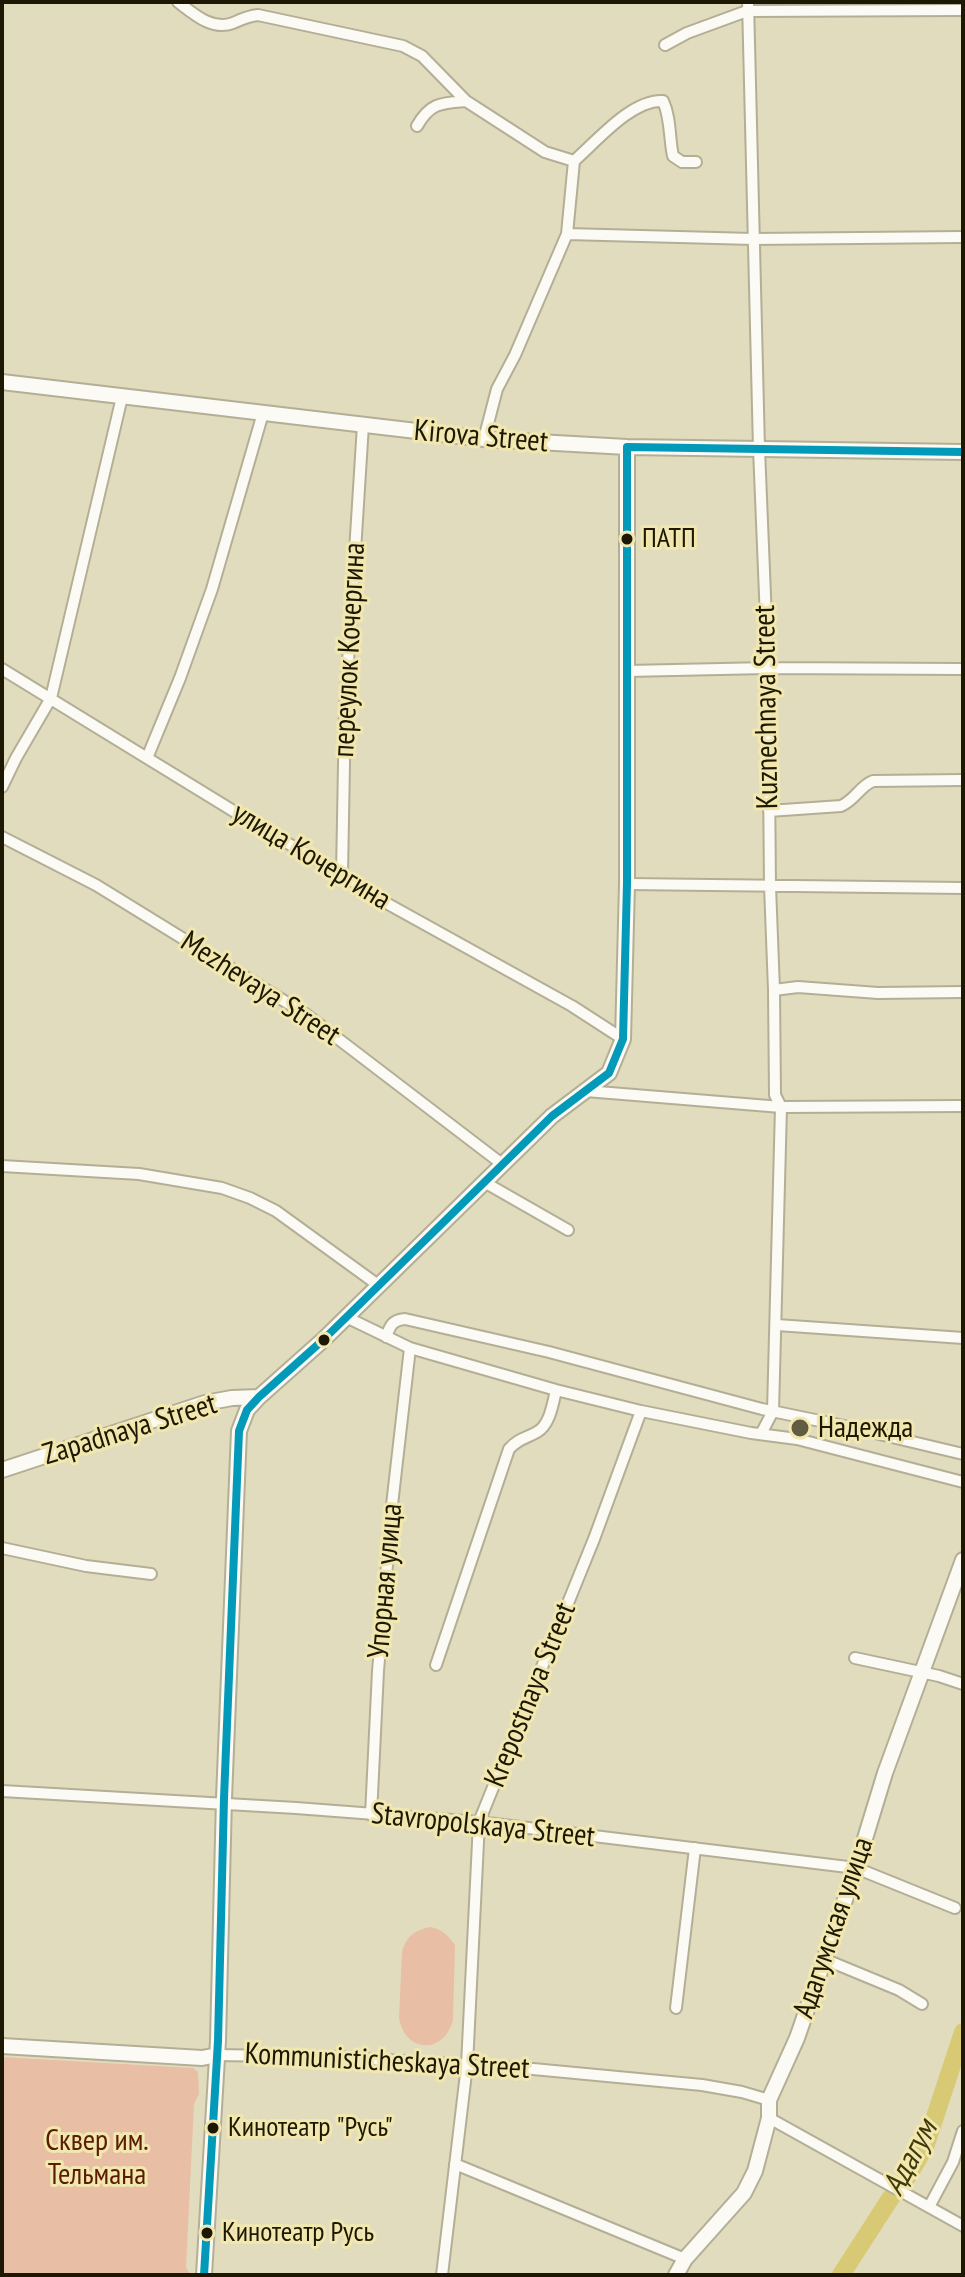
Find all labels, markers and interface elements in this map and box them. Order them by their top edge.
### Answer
street label: Kirova Street [413,413,549,461]
place label: ПАТП [642,522,696,556]
marker: ПАТП [619,531,635,547]
street label: переулок Кочергина [326,542,374,758]
street label: Kuznechnaya Street [747,605,787,809]
street label: улица Кочергина [225,796,397,918]
street label: Mezhevaya Street [174,924,346,1054]
unlabelled marker [316,1332,332,1348]
street label: Zapadnaya Street [39,1387,221,1473]
place label: Надежда [818,1410,913,1446]
marker: Надежда [789,1417,811,1439]
street label: Упорная улица [361,1502,411,1660]
street label: Krepostnaya Street [478,1597,584,1793]
street label: Stavropolskaya Street [370,1796,596,1856]
street label: Адагумская улица [786,1833,882,2023]
street label: Kommunisticheskaya Street [244,2037,530,2087]
place label: Кинотеатр "Русь" [228,2111,393,2145]
water label: Адагум [875,2114,947,2202]
marker: Кинотеатр "Русь" [205,2120,221,2136]
park label: Сквер им. Тельмана [45,2123,149,2194]
place label: Кинотеатр Русь [222,2216,374,2250]
marker: Кинотеатр Русь [199,2225,215,2241]

